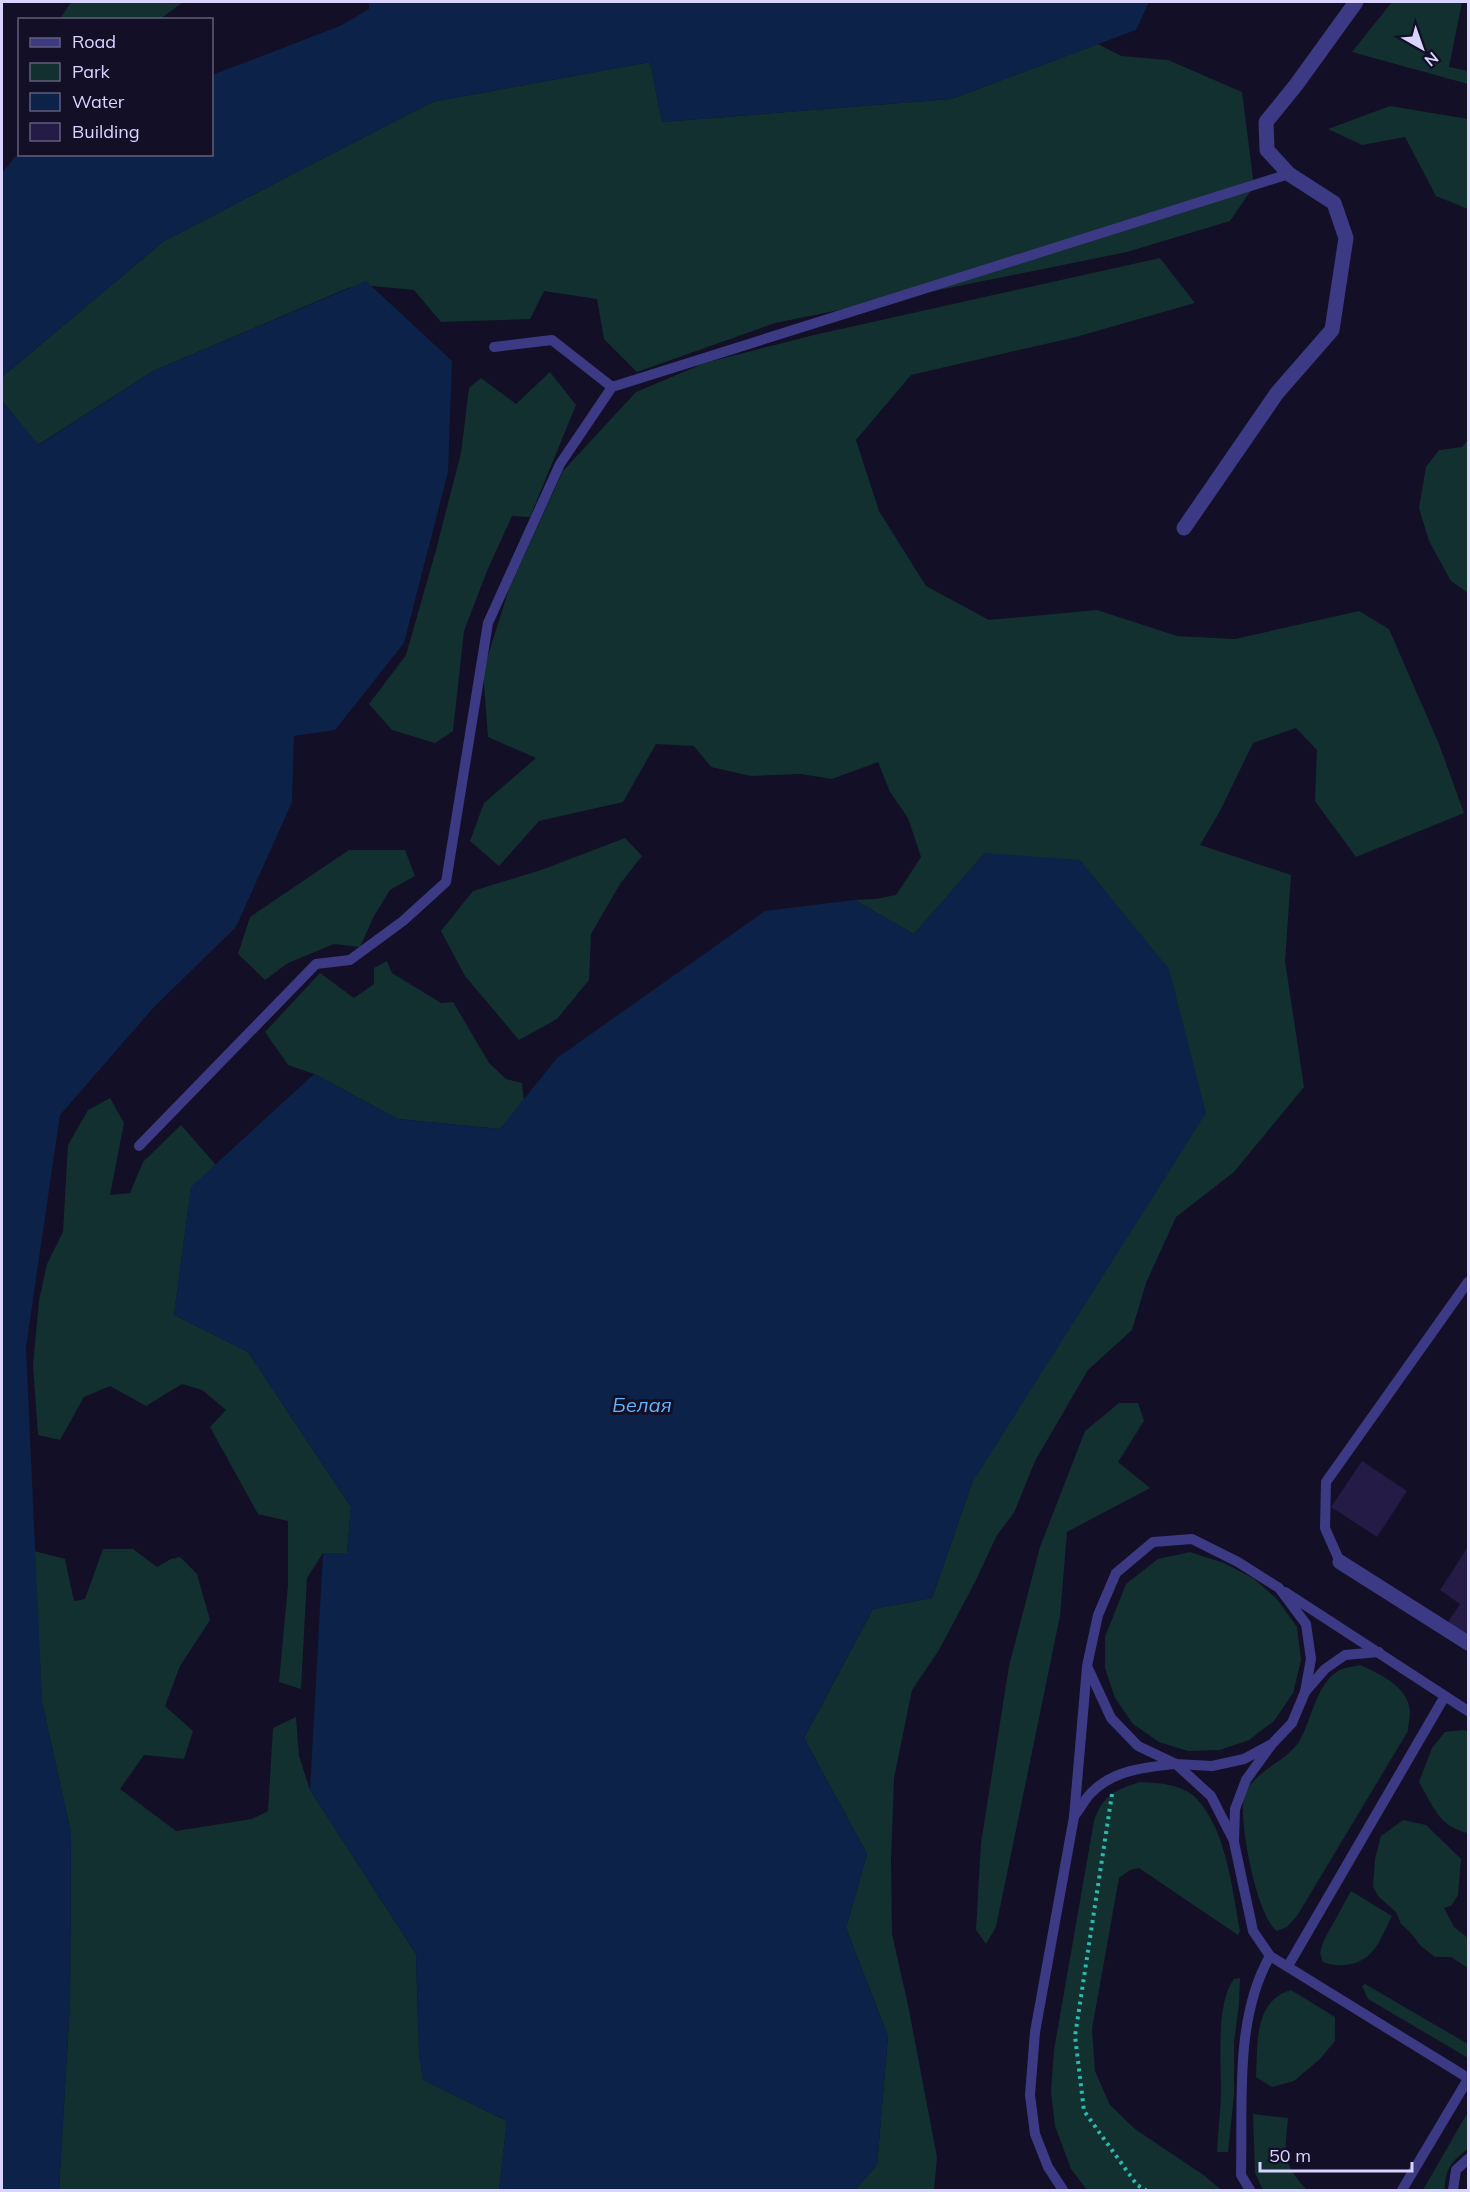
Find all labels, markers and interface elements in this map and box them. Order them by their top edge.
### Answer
legend [18,18,213,156]
north arrow [1392,18,1452,78]
text: Road [72,30,116,53]
text: N [1421,48,1443,71]
text: Park [72,60,111,83]
text: Water [72,90,125,113]
text: Building [72,120,140,143]
water label: Белая [612,1392,672,1417]
scale bar [1260,2135,1412,2173]
text: 50 m [1269,2144,1311,2167]

